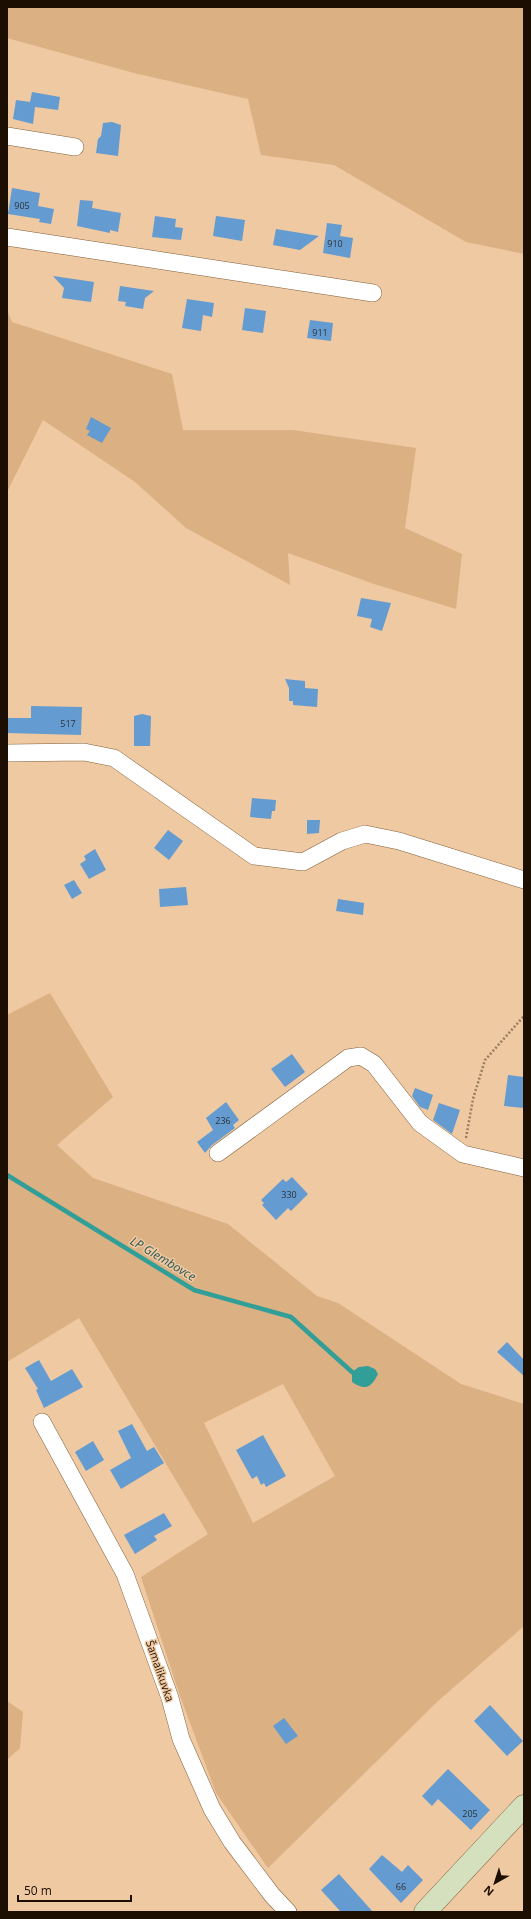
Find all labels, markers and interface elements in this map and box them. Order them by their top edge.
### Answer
house number: 905 [14,199,30,212]
house number: 910 [327,237,343,250]
house number: 911 [312,326,328,339]
house number: 517 [60,717,76,730]
house number: 236 [215,1114,231,1127]
house number: 330 [281,1188,297,1201]
water label: LP Glembovce [127,1232,199,1285]
street label: Šamalikuvka [143,1638,178,1703]
house number: 205 [462,1807,478,1820]
north arrow [475,1863,515,1903]
scale bar [18,1877,131,1903]
house number: 66 [396,1880,406,1893]
text: 50 m [24,1882,52,1899]
text: N [480,1883,497,1900]

